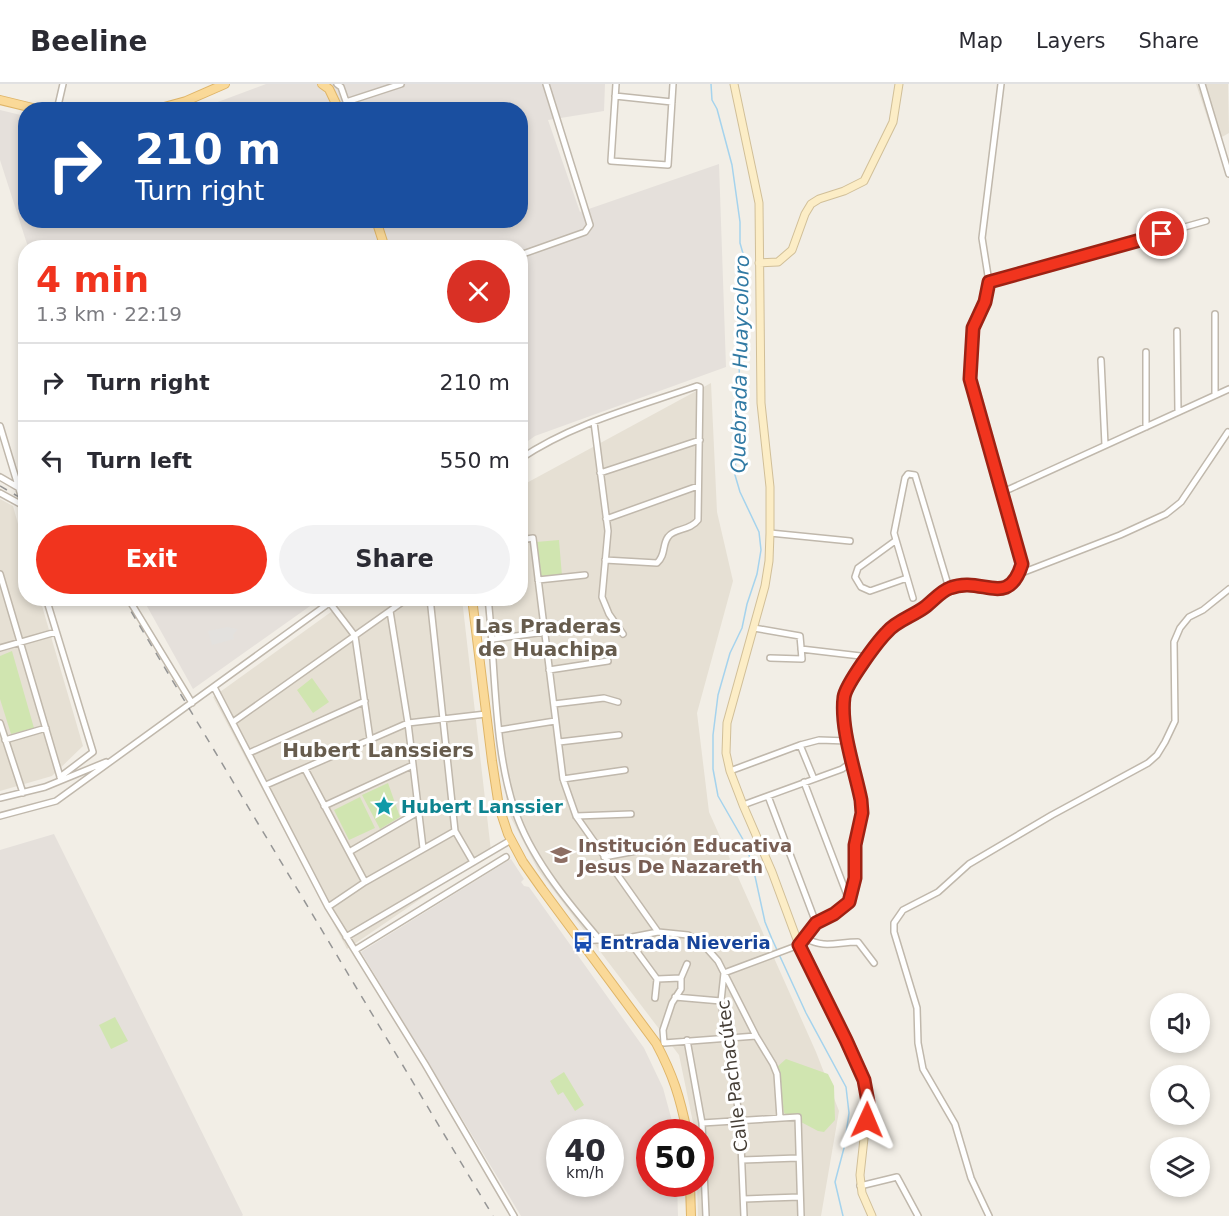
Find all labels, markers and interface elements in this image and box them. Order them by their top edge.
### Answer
text: Beeline [30,25,147,58]
text: Map [959,29,1003,53]
text: Layers [1036,29,1105,53]
text: Share [1138,29,1199,53]
text: 210 m [135,125,281,174]
icon: right [36,126,114,204]
text: Turn right [135,175,264,206]
pin [1136,208,1187,259]
icon: arrive [1145,217,1178,250]
water label: Quebrada Huaycoloro [726,255,754,473]
text: 4 min [36,259,149,300]
button: close [447,260,510,323]
text: 1.3 km · 22:19 [36,302,182,326]
icon: right [36,366,69,399]
text: Turn right [87,370,210,395]
text: 210 m [440,370,510,395]
icon: left [36,444,69,477]
text: Turn left [87,448,192,473]
text: 550 m [440,448,510,473]
button: Exit [36,525,267,594]
button: Share [279,525,510,594]
district label: Las Praderas de Huachipa [475,614,621,661]
district label: Hubert Lanssiers [282,738,474,762]
place icon: Hubert Lanssier [372,794,396,818]
place label: Hubert Lanssier [401,796,563,817]
place label: Institución Educativa Jesus De Nazareth [576,835,792,877]
school or university icon: Institución Educativa Jesus De Nazareth [549,843,573,867]
bus stop icon: Entrada Nieveria [571,930,595,954]
place label: Entrada Nieveria [600,932,771,953]
map controls [1150,993,1210,1197]
button: sound [1150,993,1210,1053]
street label: Calle Pachacútec [712,999,752,1153]
button: search [1150,1065,1210,1125]
position arrow [835,1088,899,1152]
speed limit sign: 50 [636,1119,714,1197]
text: 40 [564,1133,606,1168]
button: layers [1150,1137,1210,1197]
text: km/h [566,1164,604,1182]

